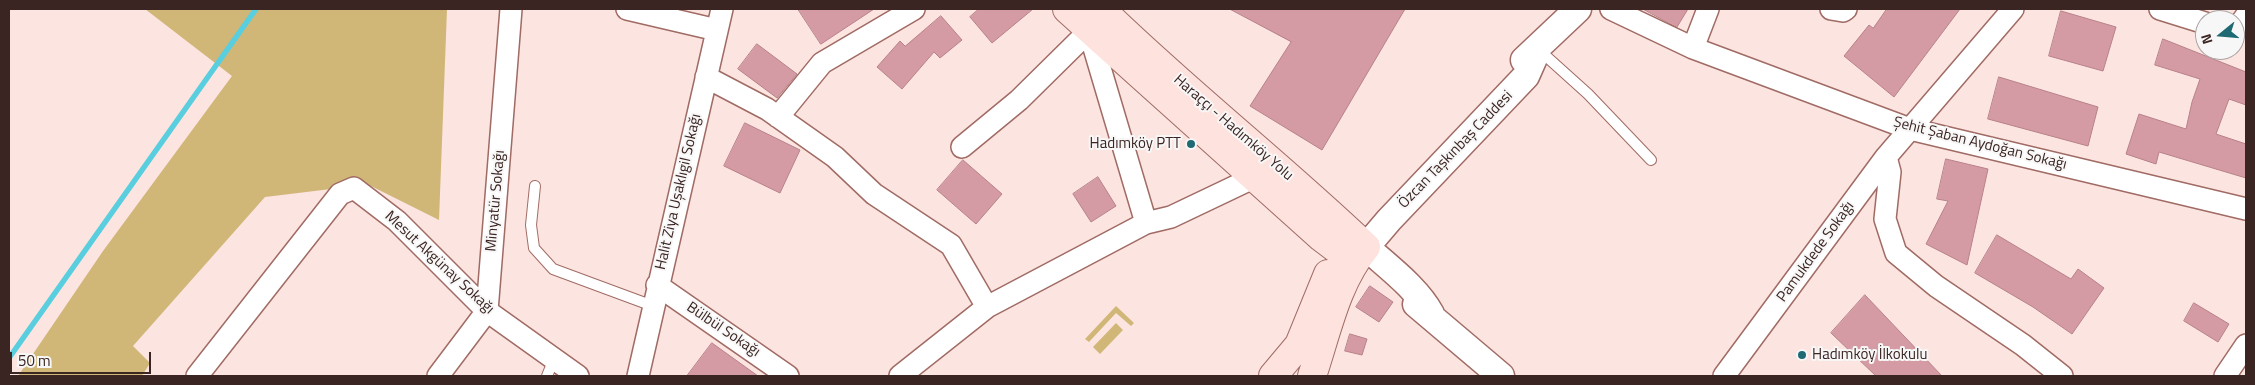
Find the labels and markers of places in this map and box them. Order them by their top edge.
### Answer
place label: Hadımköy PTT [1090,135,1181,153]
marker: Hadımköy PTT [1185,138,1197,150]
place label: Hadımköy İlkokulu [1812,346,1927,364]
marker: Hadımköy İlkokulu [1796,349,1808,361]

